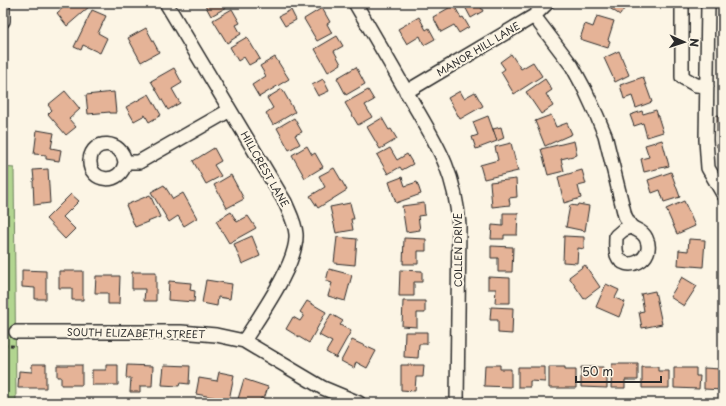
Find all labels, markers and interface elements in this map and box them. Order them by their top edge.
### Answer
street label: MANOR HILL LANE [433,18,522,79]
north arrow [664,22,704,62]
text: N [686,38,703,48]
street label: HILLCREST LANE [238,128,293,210]
street label: COLLEN DRIVE [450,213,465,287]
street label: SOUTH ELIZABETH STREET [67,324,205,341]
scale bar [576,358,661,384]
text: 50 m [582,362,613,380]

